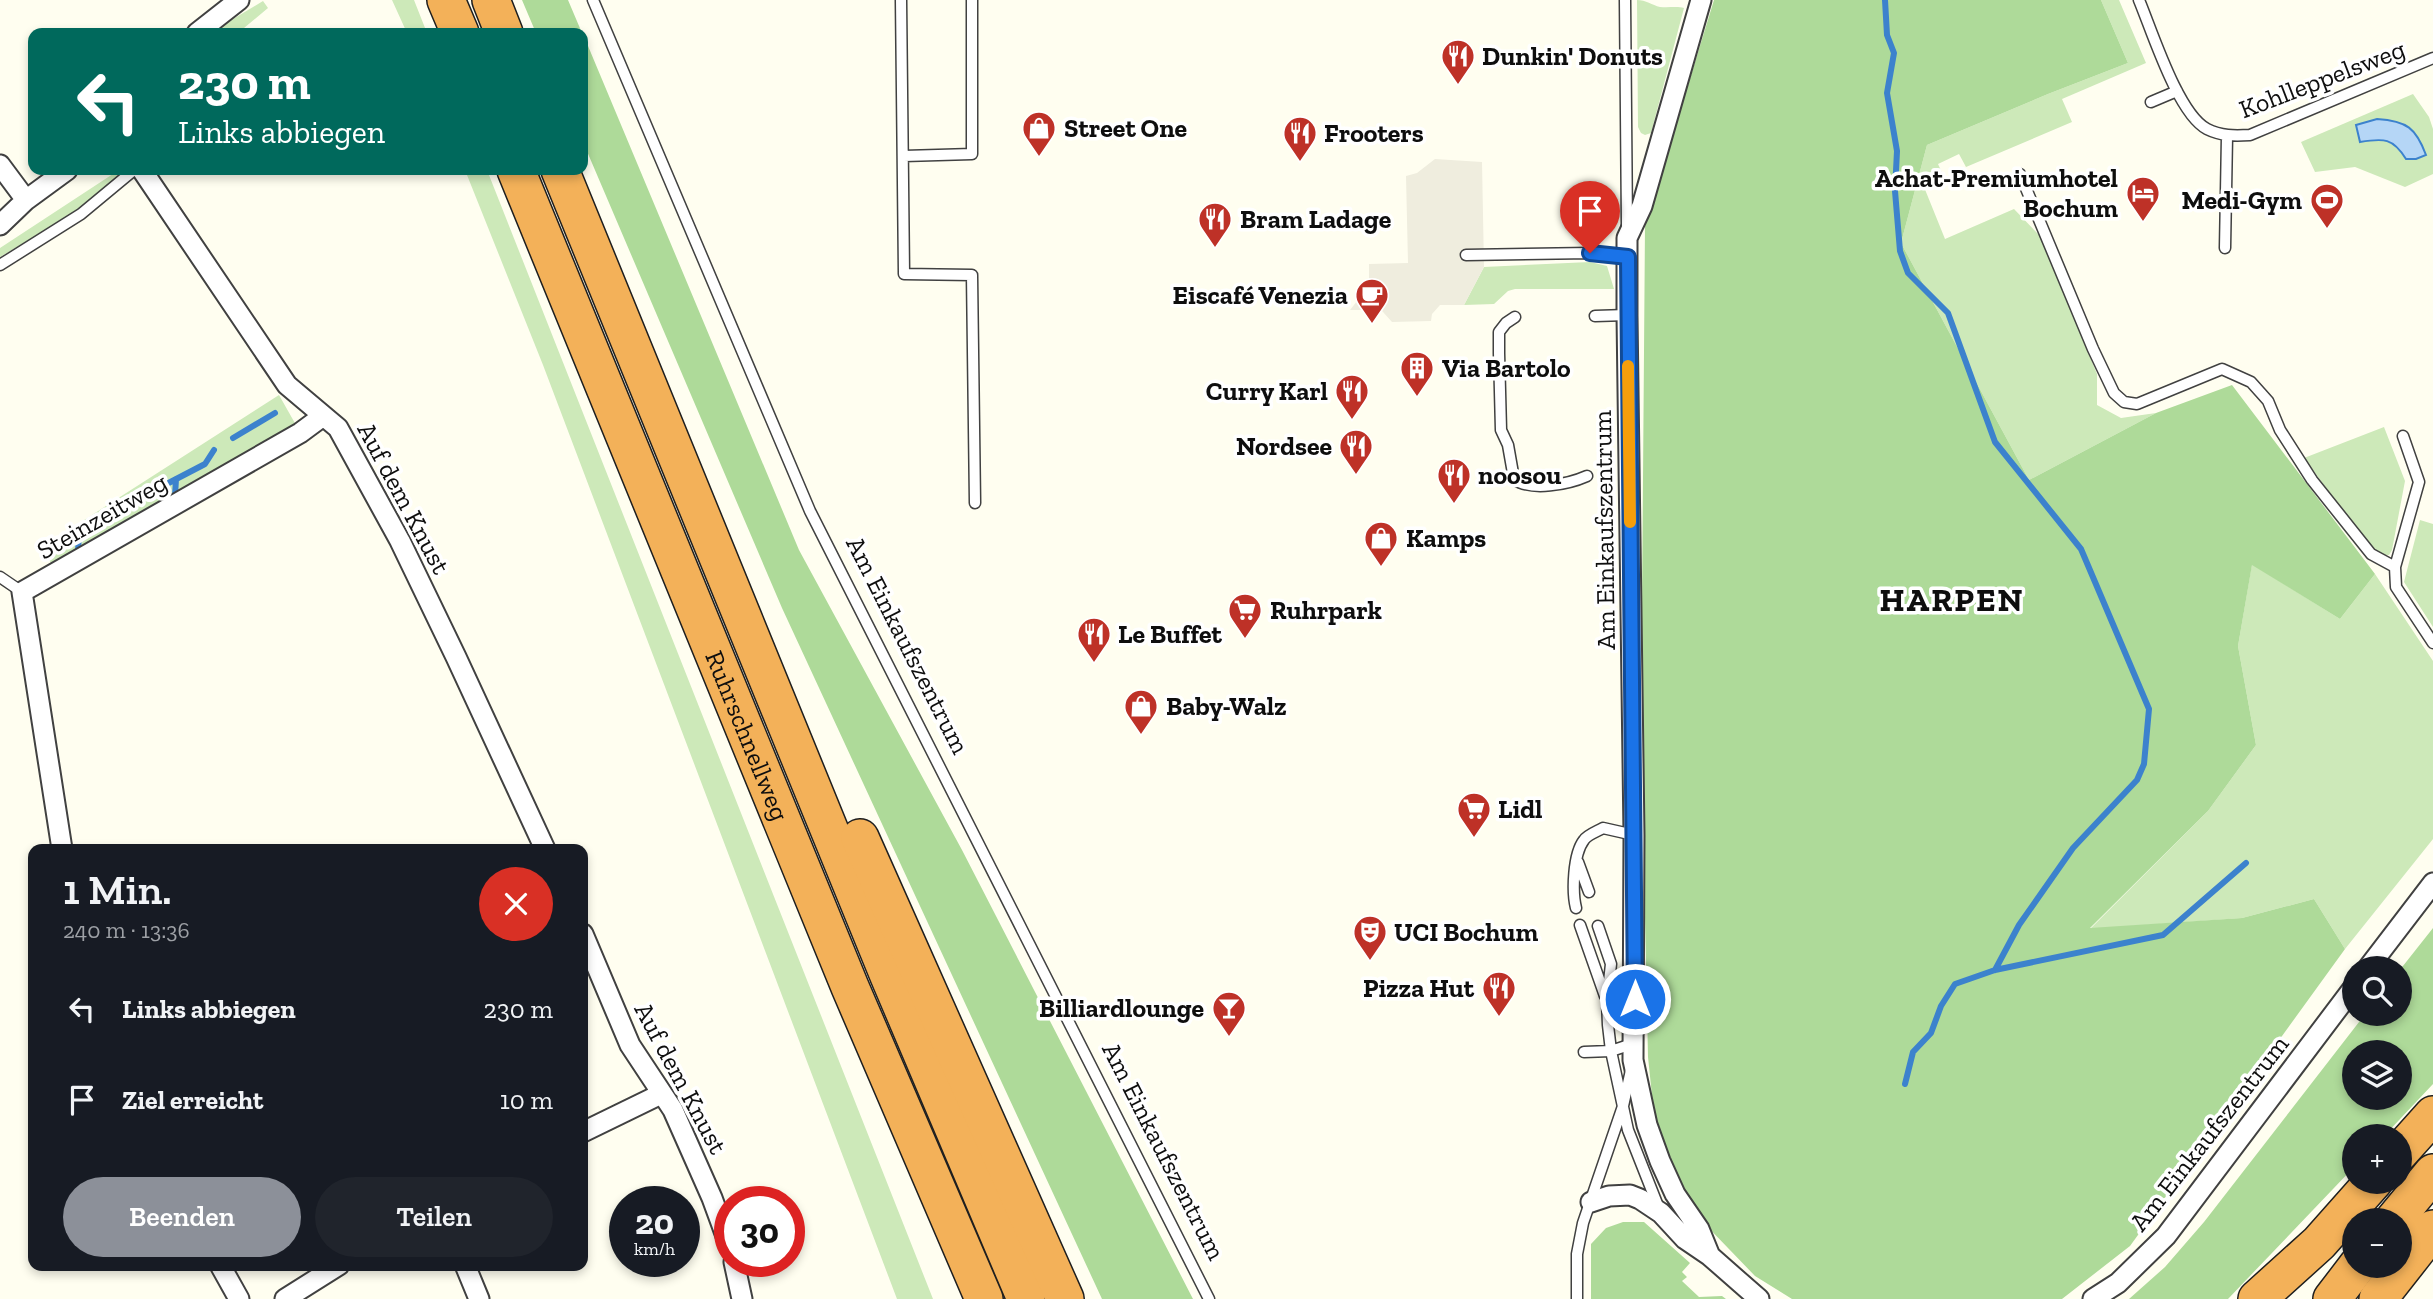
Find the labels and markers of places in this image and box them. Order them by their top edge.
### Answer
restaurant icon: Dunkin' Donuts [1439,37,1477,86]
place label: Dunkin' Donuts [1482,40,1663,72]
shop icon: Street One [1020,109,1058,158]
place label: Street One [1064,112,1188,144]
restaurant icon: Frooters [1281,114,1319,163]
place label: Frooters [1324,117,1424,149]
place label: Achat-Premiumhotel Bochum [1875,162,2118,224]
hotel icon: Achat-Premiumhotel Bochum [2124,174,2162,223]
pin [1560,181,1620,253]
sports icon: Medi-Gym [2308,181,2346,230]
place label: Medi-Gym [2182,184,2302,216]
restaurant icon: Bram Ladage [1196,200,1234,249]
place label: Bram Ladage [1240,203,1392,235]
cafe icon: Eiscafé Venezia [1353,276,1391,325]
place label: Eiscafé Venezia [1172,279,1348,311]
building icon: Via Bartolo [1398,349,1436,398]
place label: Via Bartolo [1442,352,1571,384]
restaurant icon: Curry Karl [1333,372,1371,421]
place label: Curry Karl [1206,375,1328,407]
restaurant icon: Nordsee [1337,427,1375,476]
place label: Nordsee [1236,430,1332,462]
restaurant icon: noosou [1435,456,1473,505]
place label: noosou [1478,459,1561,491]
shop icon: Kamps [1362,519,1400,568]
place label: Kamps [1406,522,1486,554]
supermarket icon: Ruhrpark [1226,591,1264,640]
place label: Ruhrpark [1270,594,1383,626]
restaurant icon: Le Buffet [1075,615,1113,664]
place label: Le Buffet [1118,618,1223,650]
shop icon: Baby-Walz [1122,687,1160,736]
place label: Baby-Walz [1166,690,1287,722]
supermarket icon: Lidl [1455,790,1493,839]
place label: Lidl [1498,793,1543,825]
theatre icon: UCI Bochum [1351,913,1389,962]
place label: UCI Bochum [1394,916,1539,948]
restaurant icon: Pizza Hut [1480,969,1518,1018]
place label: Pizza Hut [1363,972,1475,1004]
bar icon: Billiardlounge [1210,989,1248,1038]
place label: Billiardlounge [1039,992,1204,1024]

